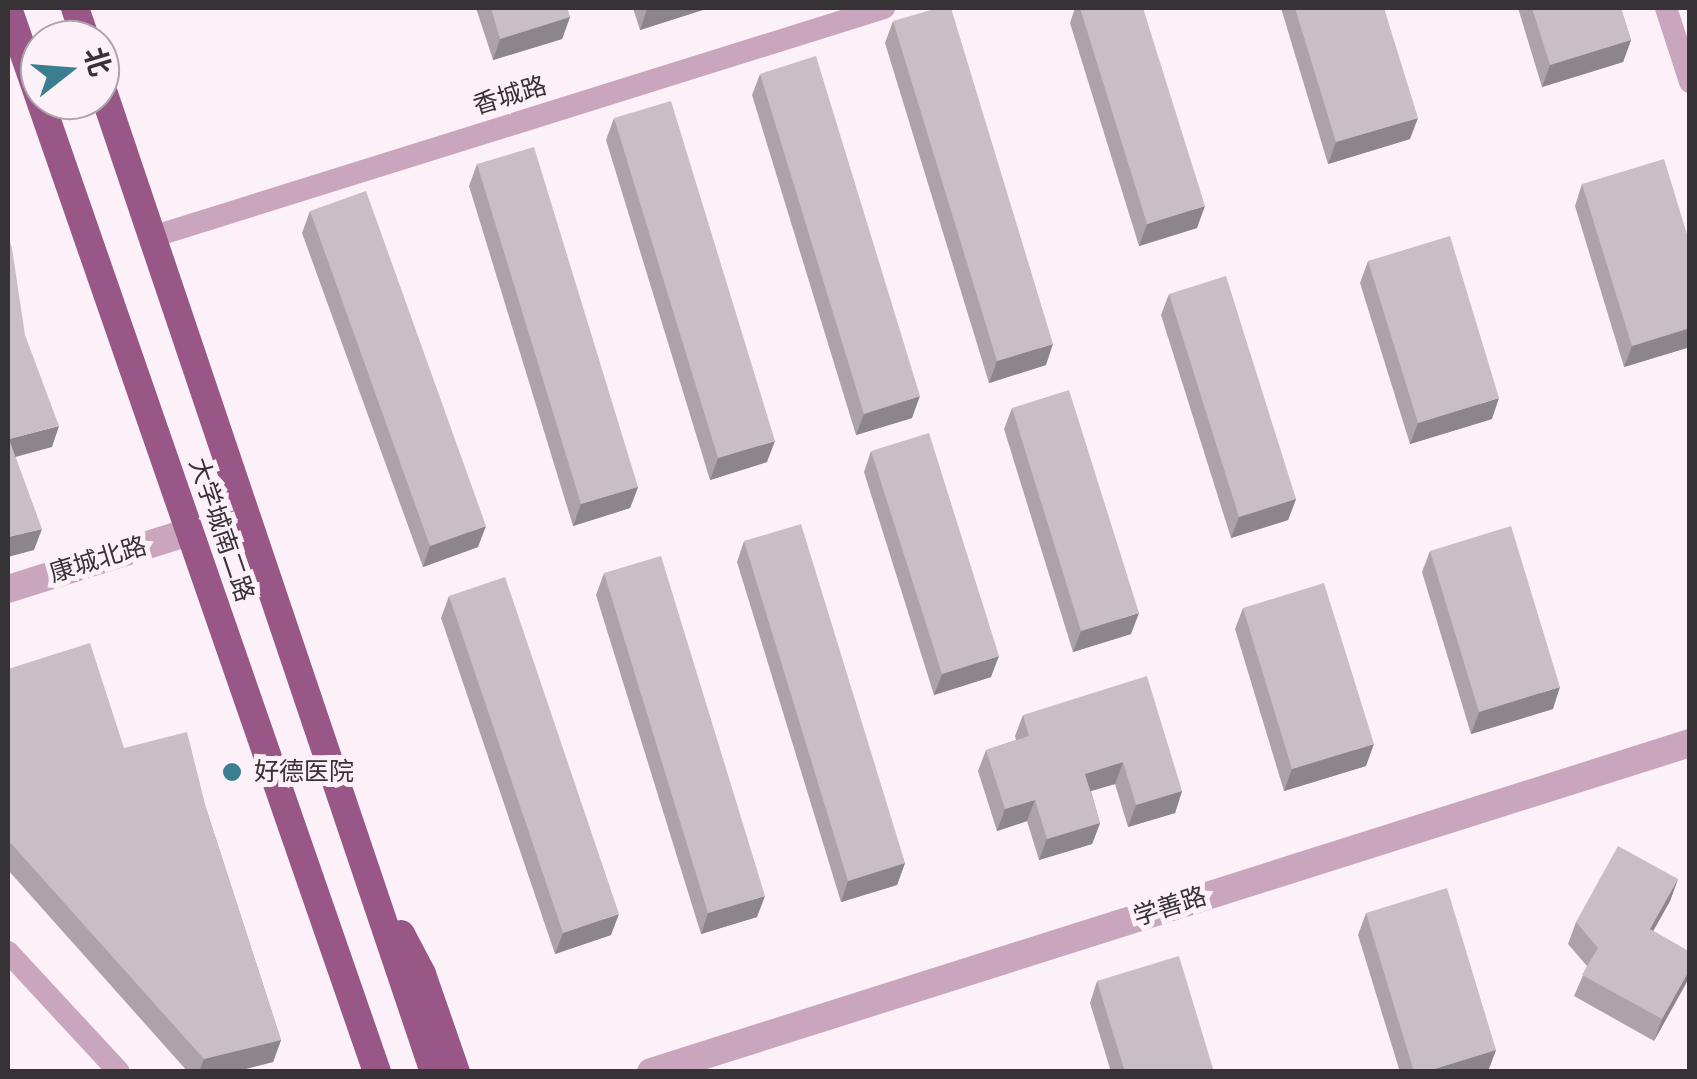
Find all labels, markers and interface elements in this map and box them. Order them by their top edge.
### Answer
north arrow [20,20,120,120]
text: 北 [74,43,120,81]
street label: 香城路 [470,71,550,121]
street label: 大学城南二路 [182,454,260,606]
street label: 康城北路 [46,531,150,589]
place label: 好德医院 [254,757,354,787]
marker: 好德医院 [219,759,245,785]
street label: 学善路 [1130,881,1210,933]

